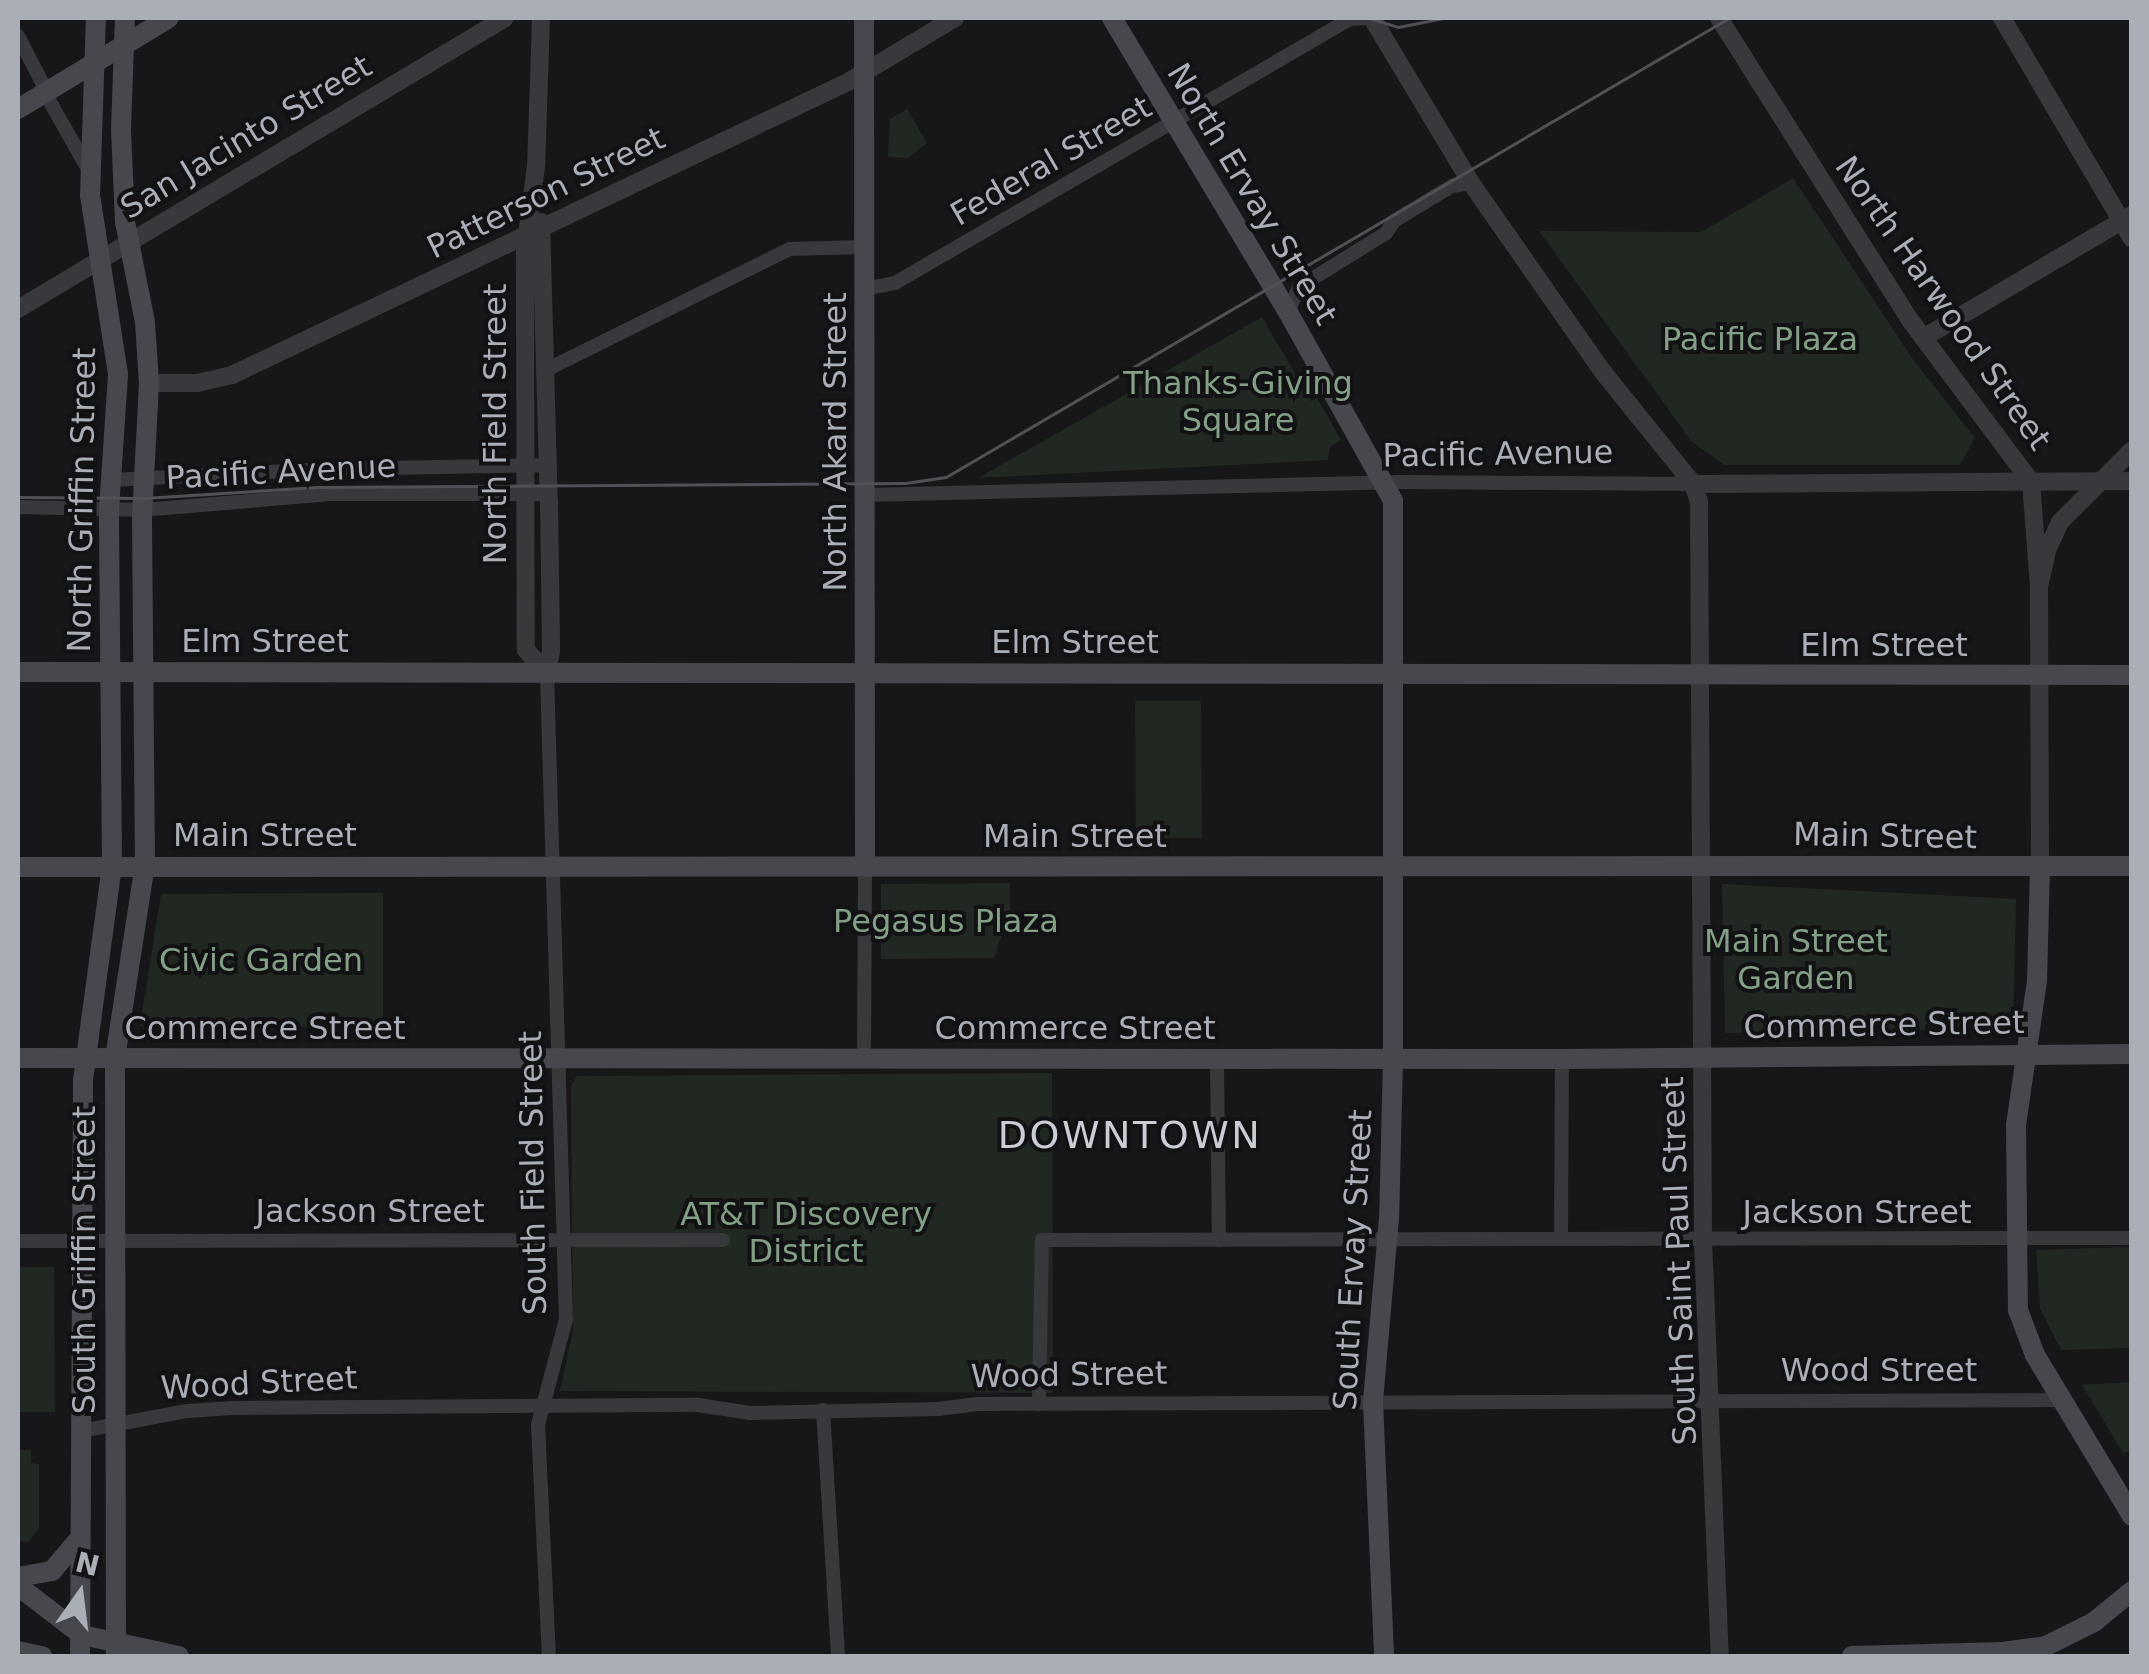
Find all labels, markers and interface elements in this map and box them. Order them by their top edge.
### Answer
street label: San Jacinto Street [114,47,378,227]
street label: North Ervay Street [1159,56,1345,332]
street label: Federal Street [944,88,1158,234]
street label: Patterson Street [421,119,671,267]
street label: North Harwood Street [1827,149,2059,457]
street label: North Field Street [476,284,514,564]
street label: North Akard Street [816,292,854,592]
park label: Pacific Plaza [1662,320,1858,358]
street label: North Griffin Street [60,347,104,653]
park label: Thanks-Giving Square [1123,365,1353,440]
street label: Pacific Avenue [1382,433,1614,475]
street label: Pacific Avenue [165,447,397,497]
street label: Elm Street [181,622,349,660]
street label: Elm Street [991,623,1159,661]
street label: Elm Street [1800,626,1968,664]
street label: Main Street [1793,815,1977,857]
street label: Main Street [173,816,357,854]
street label: Main Street [983,817,1167,855]
park label: Pegasus Plaza [833,902,1059,940]
park label: Main Street Garden [1704,923,1888,998]
park label: Civic Garden [159,941,363,979]
street label: Commerce Street [1743,1003,2025,1047]
street label: Commerce Street [124,1009,406,1047]
street label: Commerce Street [934,1009,1216,1047]
street label: South Field Street [511,1030,555,1316]
street label: South Saint Paul Street [1653,1076,1705,1446]
street label: South Griffin Street [65,1106,103,1414]
street label: South Ervay Street [1326,1108,1380,1412]
district label: DOWNTOWN [998,1113,1262,1159]
street label: Jackson Street [255,1192,485,1230]
street label: Jackson Street [1742,1193,1972,1231]
park label: AT&T Discovery District [680,1196,932,1271]
street label: Wood Street [1781,1351,1977,1389]
street label: Wood Street [970,1354,1168,1396]
street label: Wood Street [160,1359,358,1407]
north arrow [30,1544,130,1644]
text: N [72,1546,103,1583]

